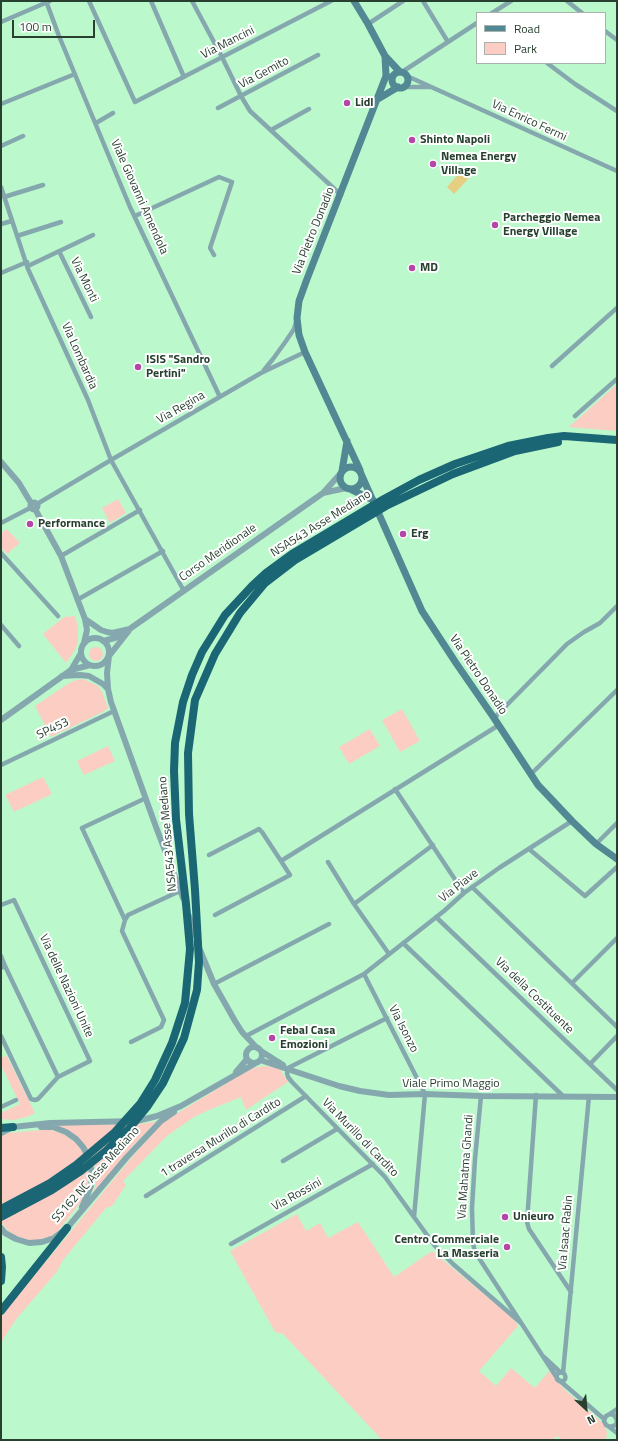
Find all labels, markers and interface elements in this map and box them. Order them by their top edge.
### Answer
scale bar [14,12,97,38]
legend [476,12,606,64]
text: 100 m [19,17,52,36]
text: Road [514,19,540,38]
street label: Via Mancini [199,23,257,63]
text: Park [514,39,537,58]
street label: Via Gemito [236,54,292,92]
place label: Lidl [355,96,374,110]
street label: Via Enrico Fermi [489,97,569,145]
marker: Lidl [342,98,352,108]
place label: Shinto Napoli [420,133,490,147]
marker: Shinto Napoli [407,135,417,145]
street label: Viale Giovanni Amendola [107,137,171,257]
place label: Nemea Energy Village [441,150,517,178]
marker: Nemea Energy Village [428,159,438,169]
street label: Via Pietro Donadio [290,185,338,277]
place label: Parcheggio Nemea Energy Village [503,211,600,239]
marker: Parcheggio Nemea Energy Village [490,220,500,230]
street label: Via Monti [67,255,101,305]
place label: MD [420,261,438,275]
marker: MD [407,263,417,273]
street label: Via Lombardia [58,320,100,392]
place label: ISIS "Sandro Pertini" [146,353,210,381]
marker: ISIS "Sandro Pertini" [133,362,143,372]
street label: Via Regina [155,389,207,427]
street label: NSA543 Asse Mediano [268,487,374,561]
place label: Performance [38,517,105,531]
marker: Performance [25,519,35,529]
street label: Corso Meridionale [177,521,259,585]
place label: Erg [411,527,429,541]
marker: Erg [398,529,408,539]
street label: Via Pietro Donadio [446,632,510,718]
street label: SP453 [35,715,71,743]
street label: NSA543 Asse Mediano [156,776,180,892]
street label: Via Piave [437,866,481,906]
street label: Via delle Nazioni Unite [36,932,96,1040]
street label: Via della Costituente [492,955,576,1037]
street label: Via Isonzo [385,1003,421,1055]
place label: Febal Casa Emozioni [280,1024,335,1052]
marker: Febal Casa Emozioni [267,1033,277,1043]
street label: Viale Primo Maggio [402,1077,500,1091]
street label: 1 traversa Murillo di Cardito [158,1095,284,1181]
street label: Via Murillo di Cardito [319,1096,401,1180]
street label: Via Mahatma Ghandi [455,1114,477,1220]
street label: SS162 NC Asse Mediano [49,1124,143,1226]
street label: Via Rossini [270,1175,324,1215]
street label: Via Isaac Rabin [556,1195,576,1271]
place label: Unieuro [513,1210,554,1224]
marker: Unieuro [500,1212,510,1222]
place label: Centro Commerciale La Masseria [395,1233,499,1261]
marker: Centro Commerciale La Masseria [502,1242,512,1252]
north arrow [566,1389,606,1429]
text: N [584,1411,598,1429]

